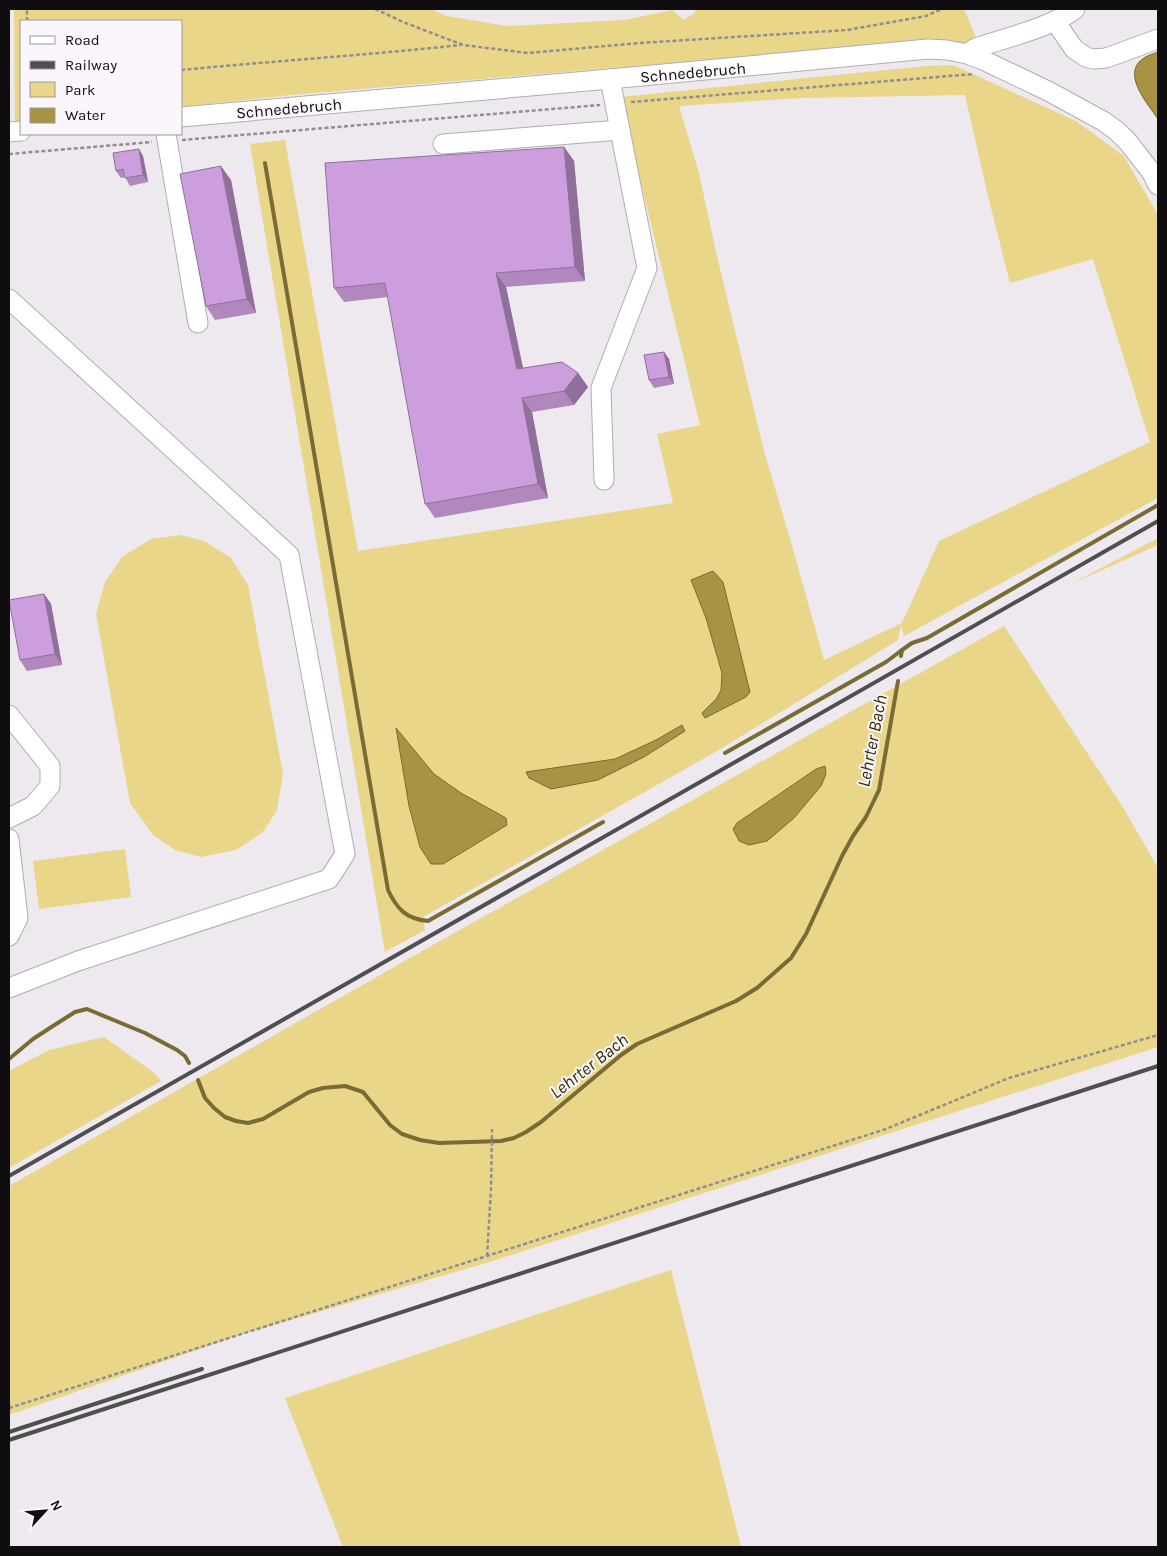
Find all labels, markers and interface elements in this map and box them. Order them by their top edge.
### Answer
legend [20,20,182,135]
text: Road [65,31,100,49]
text: Railway [65,56,117,74]
street label: Schnedebruch [639,58,747,87]
text: Park [65,81,95,99]
street label: Schnedebruch [235,94,343,123]
text: Water [65,106,106,124]
water label: Lehrter Bach [852,693,892,789]
water label: Lehrter Bach [545,1029,633,1103]
north arrow [20,1486,70,1536]
text: N [46,1497,66,1514]

